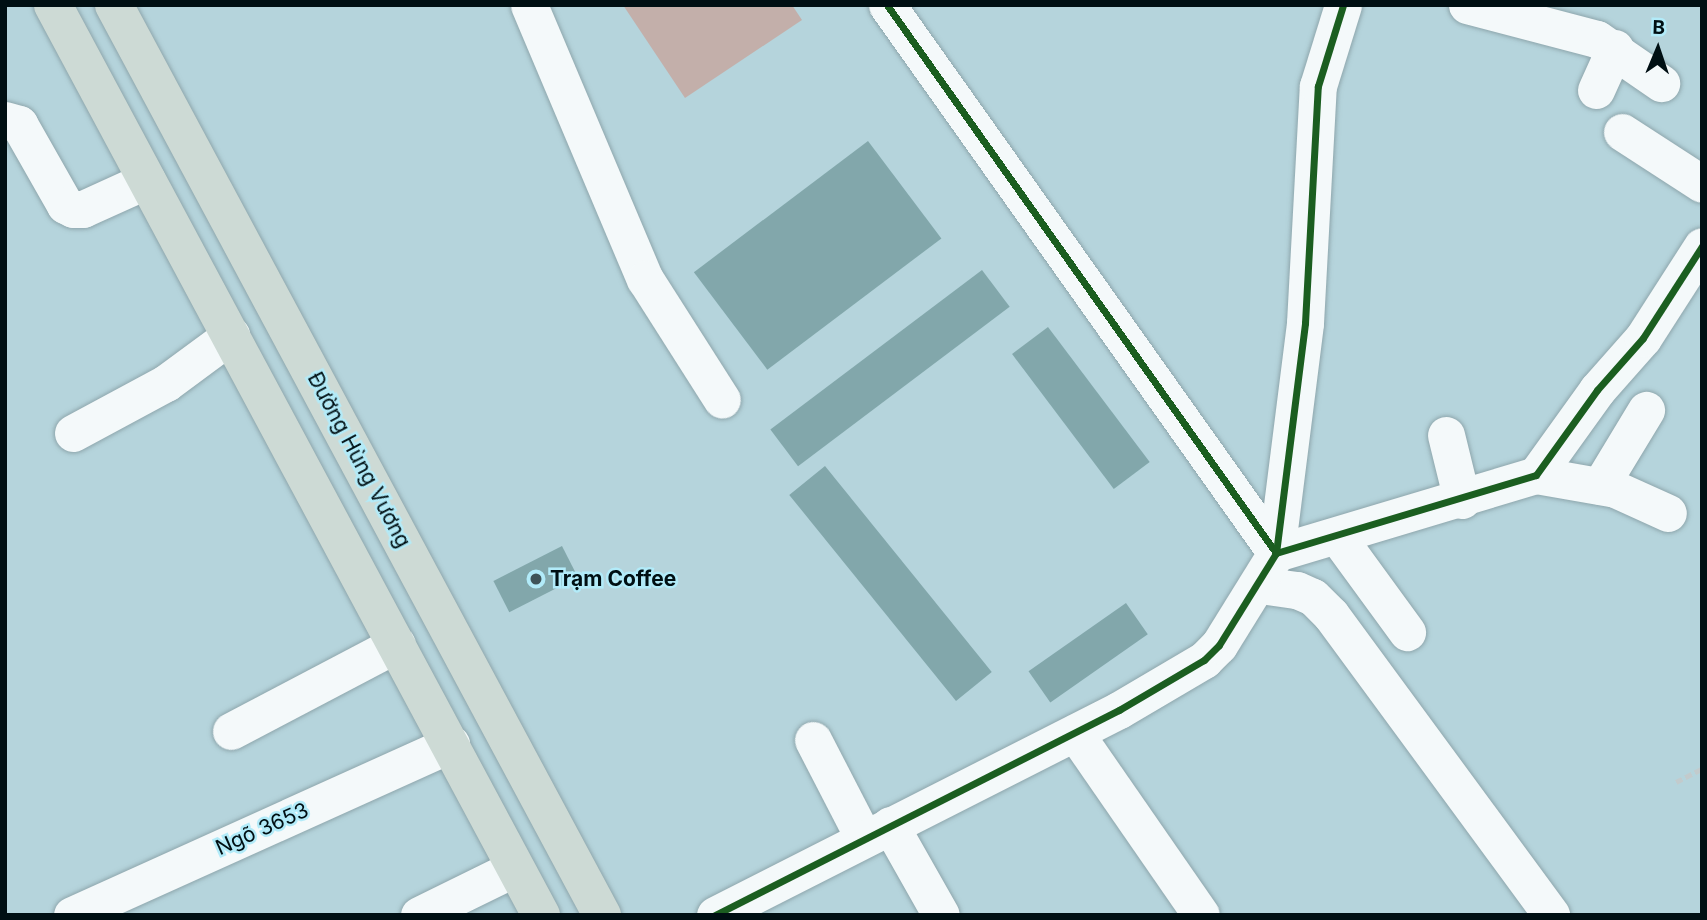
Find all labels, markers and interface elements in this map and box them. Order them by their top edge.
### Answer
north arrow [1623,14,1693,84]
text: B [1652,16,1665,39]
street label: Đường Hùng Vương [302,368,416,552]
place label: Trạm Coffee [550,566,676,592]
marker: Trạm Coffee [528,571,544,587]
street label: Ngõ 3653 [212,797,312,861]

